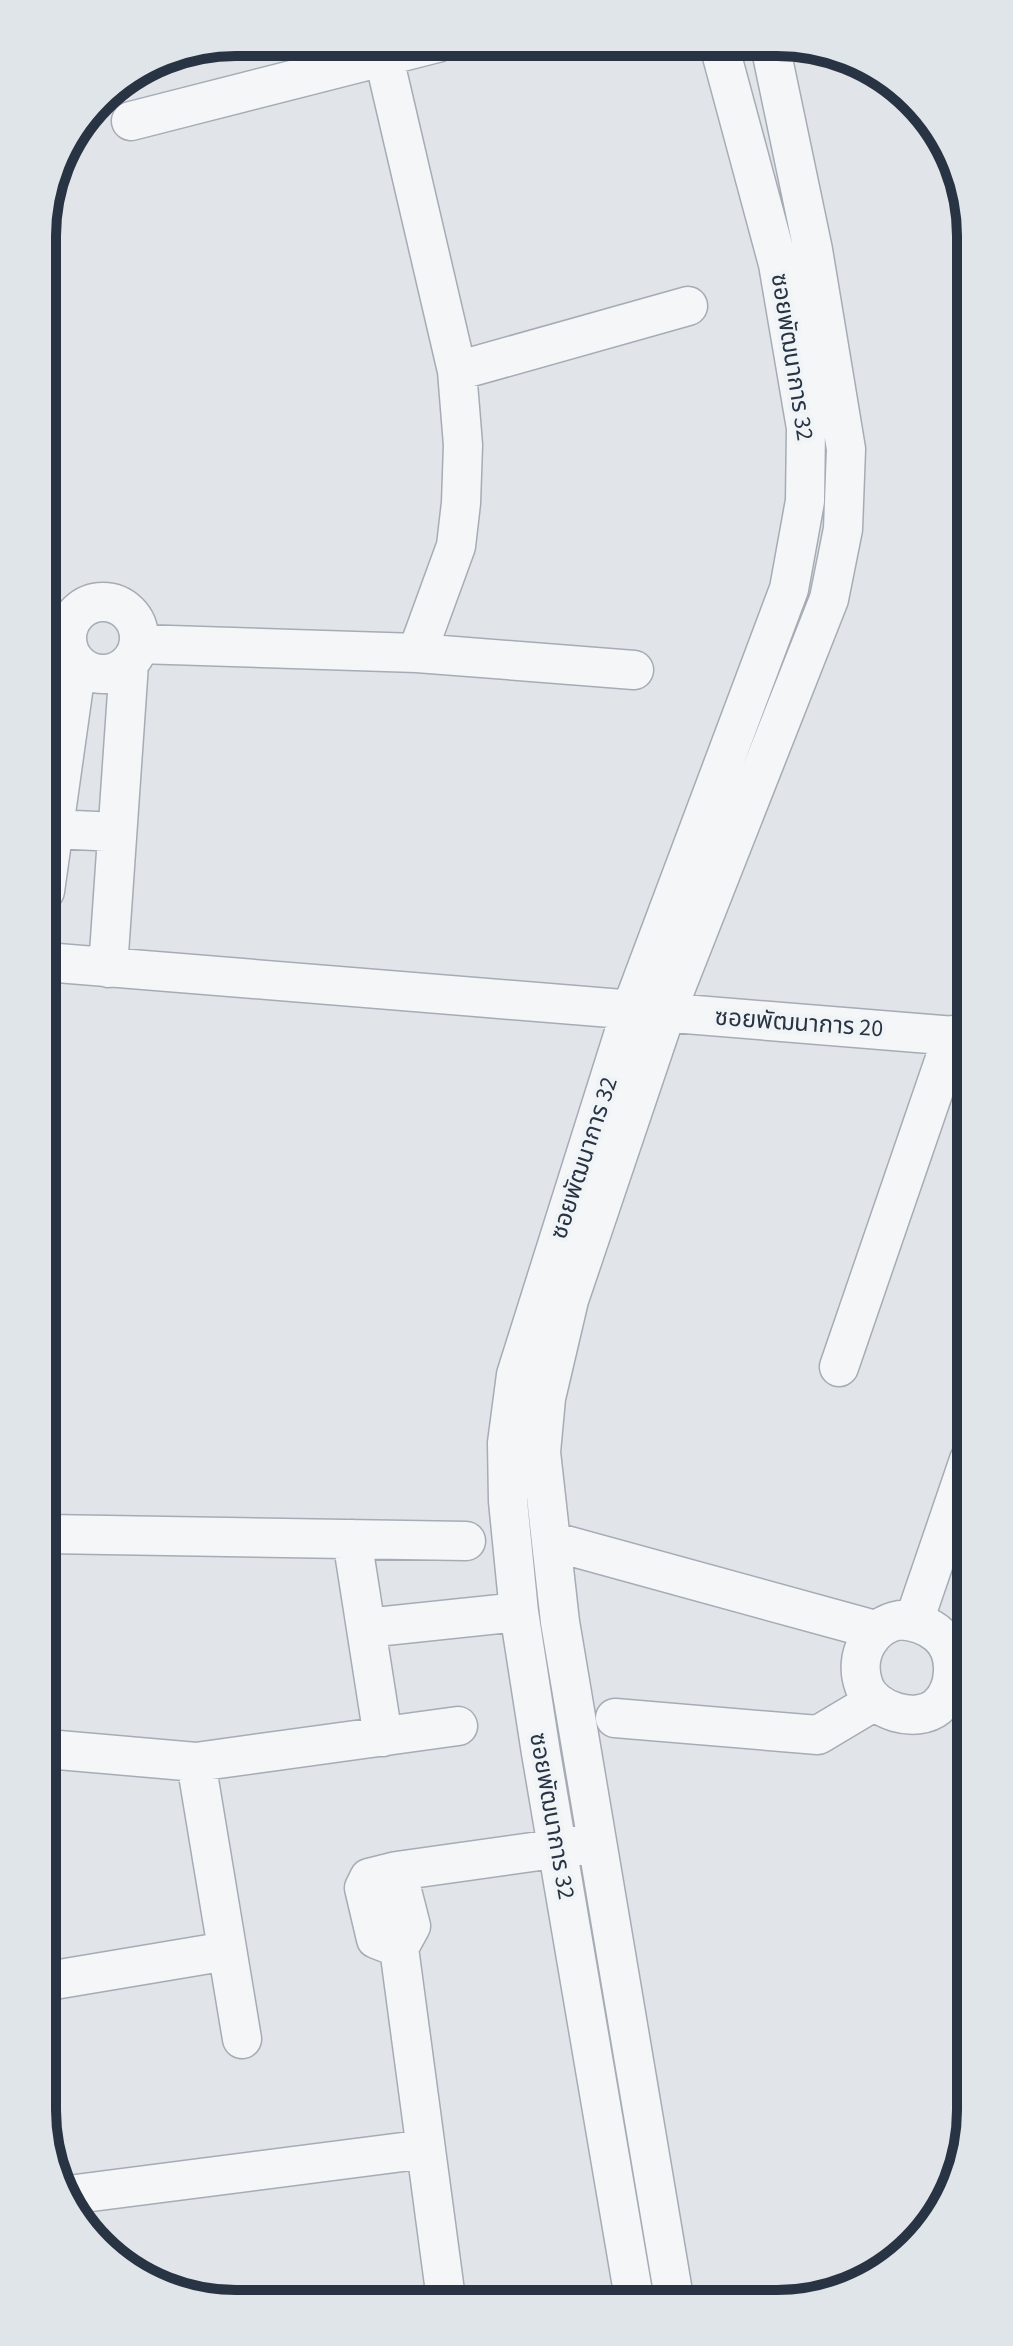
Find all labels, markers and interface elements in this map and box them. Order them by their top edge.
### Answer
street label: ซอยพัฒนาการ 32 [762,271,822,443]
street label: ซอยพัฒนาการ 20 [714,1000,884,1046]
street label: ซอยพัฒนาการ 32 [541,1072,627,1244]
street label: ซอยพัฒนาการ 32 [520,1730,584,1902]

